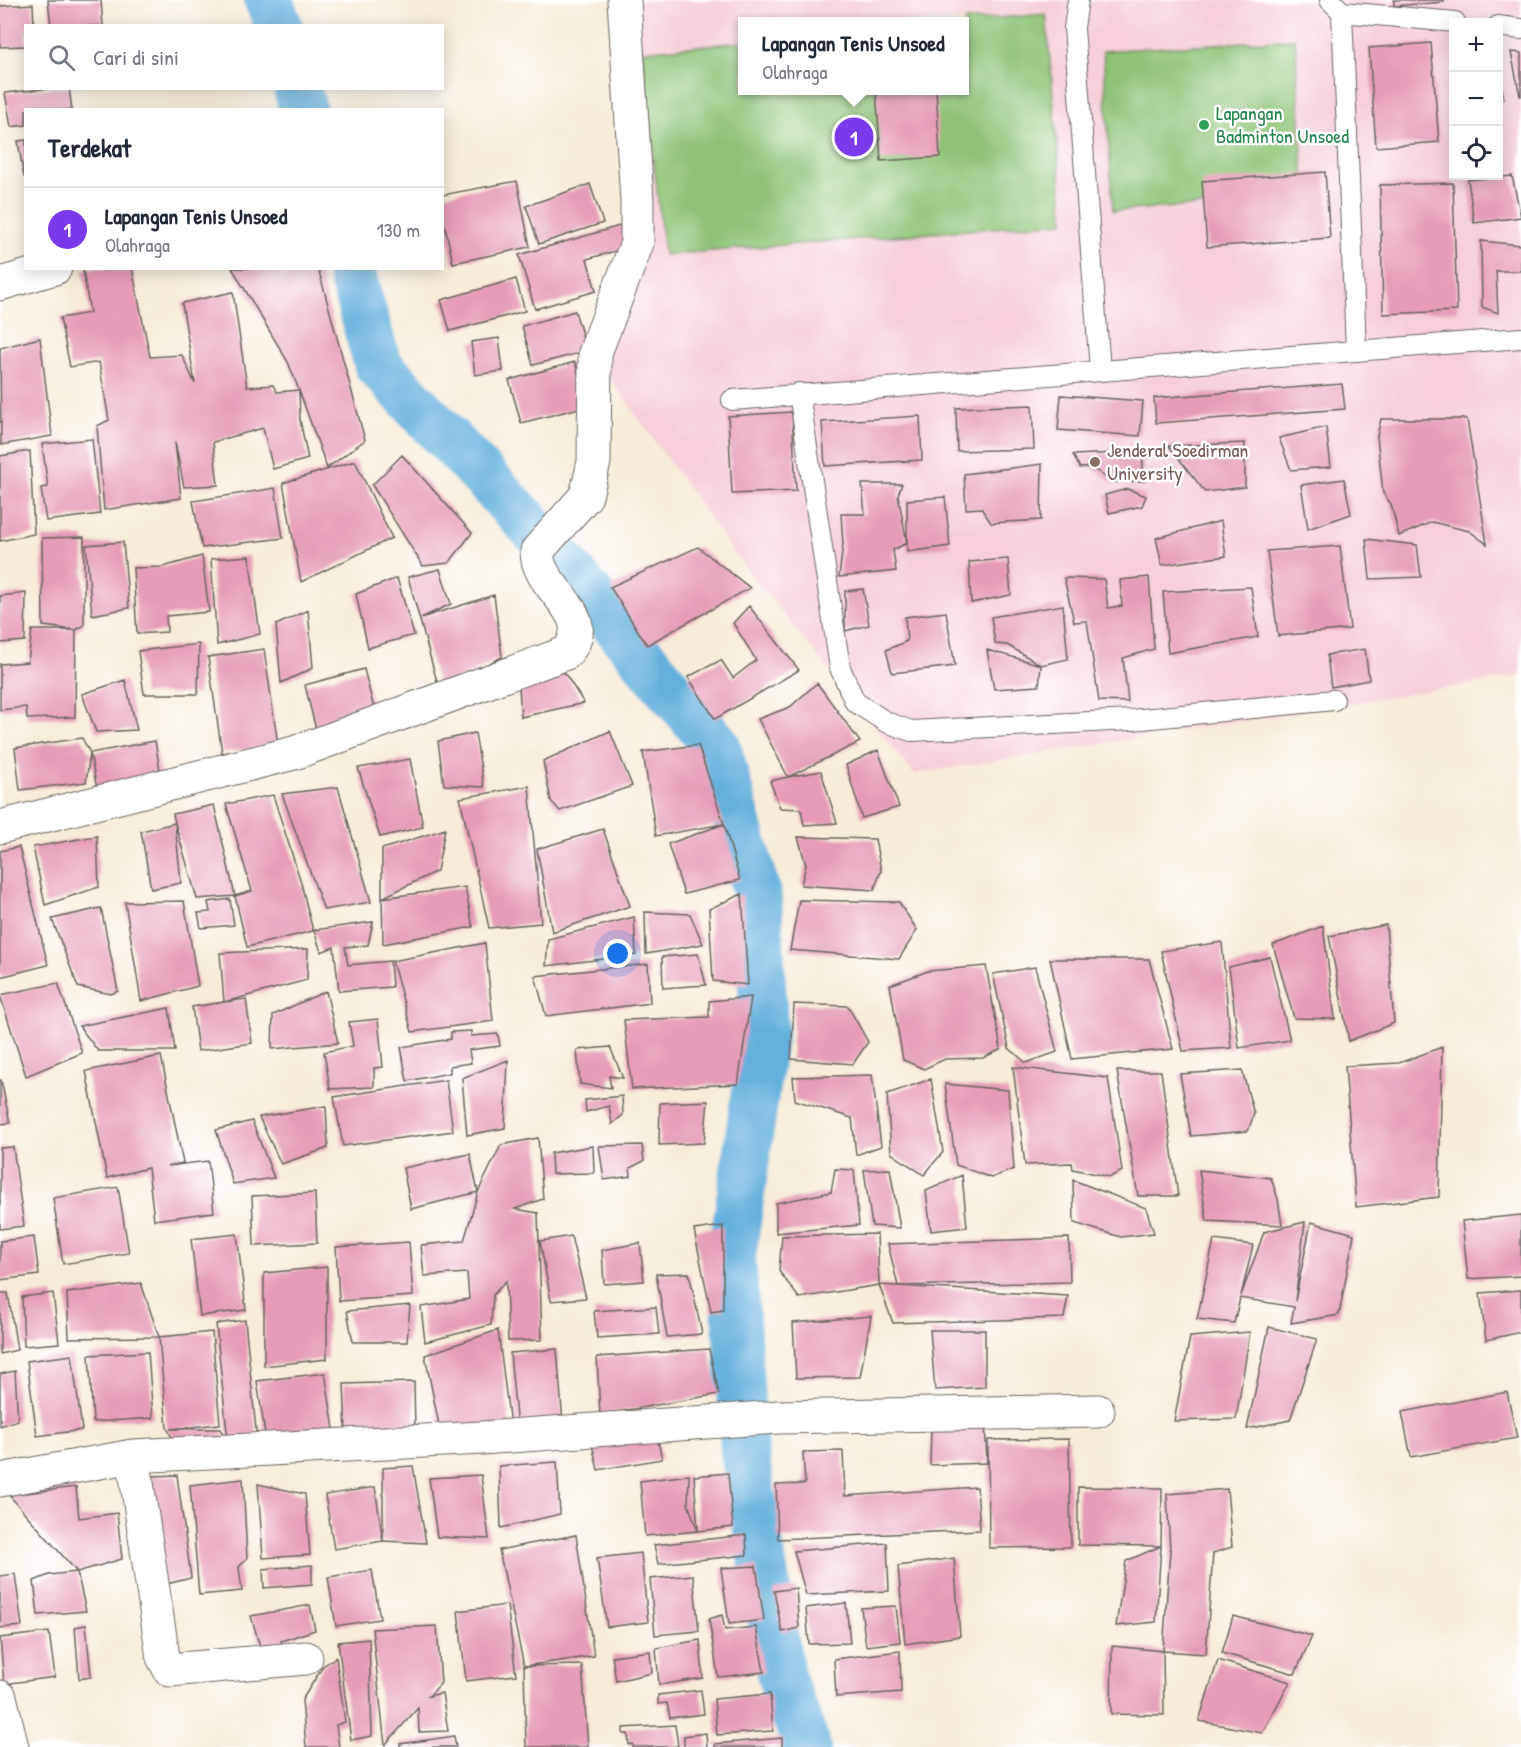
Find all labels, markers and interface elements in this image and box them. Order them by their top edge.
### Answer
popup [738,17,969,95]
map controls [1449,18,1503,180]
button: + [1449,18,1503,72]
search box [24,24,444,90]
text: Lapangan Tenis Unsoed [762,28,945,58]
icon: search [45,41,78,74]
text: Cari di sini [93,42,179,72]
text: Olahraga [762,58,827,85]
button: − [1449,72,1503,126]
place label: Lapangan Badminton Unsoed [1216,99,1349,149]
pin: 1 [834,114,874,160]
marker: Lapangan Badminton Unsoed [1197,118,1211,132]
button: locate [1449,126,1503,180]
text: Terdekat [48,130,131,165]
text: Lapangan Tenis Unsoed [105,201,287,231]
text: 1 [64,216,71,243]
text: 130 m [377,216,420,243]
text: Olahraga [105,231,170,258]
place label: Jenderal Soedirman University [1107,436,1248,486]
marker: Jenderal Soedirman University [1088,455,1102,469]
your location [603,939,632,968]

